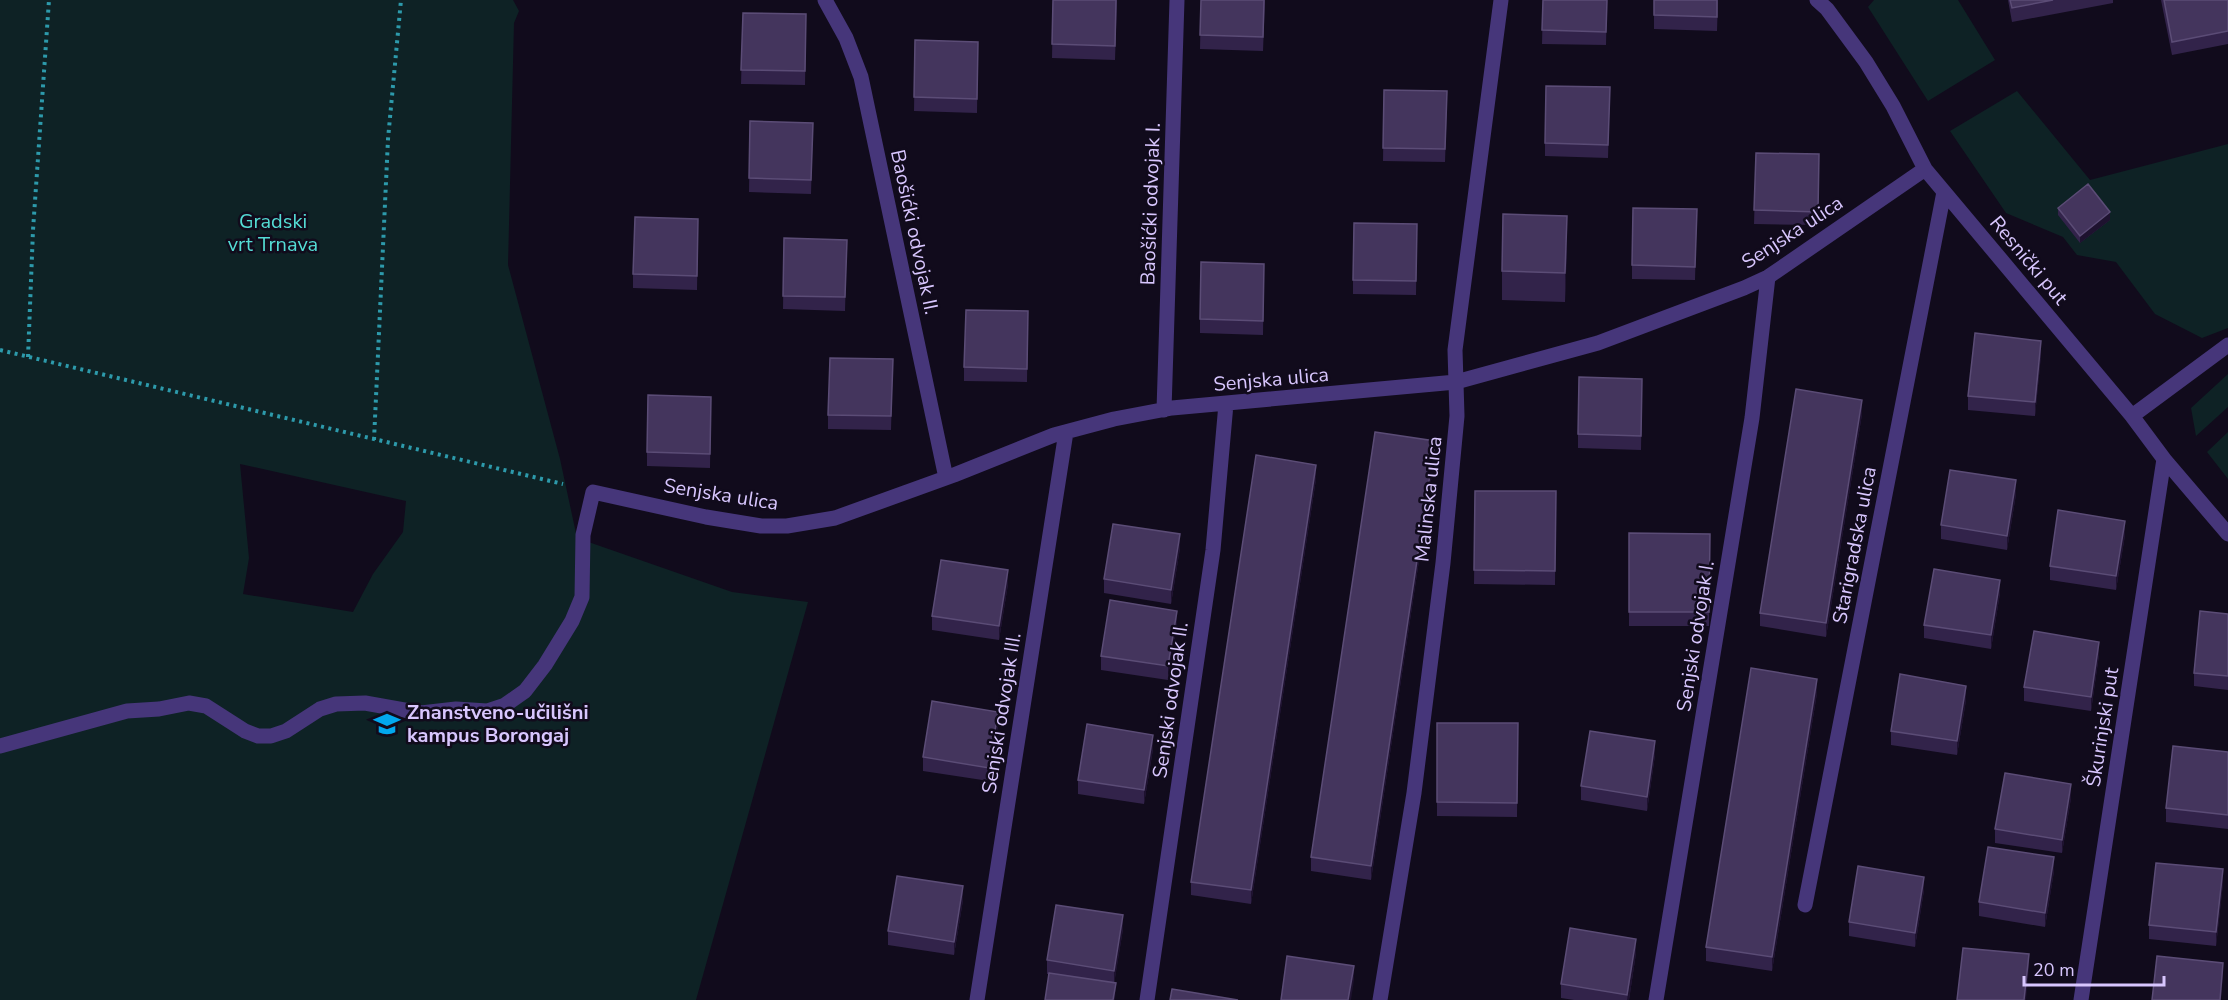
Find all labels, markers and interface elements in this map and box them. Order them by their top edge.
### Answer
street label: Baošićki odvojak I. [1134,122,1167,286]
street label: Baošićki odvojak II. [884,147,945,317]
street label: Senjska ulica [1736,190,1848,275]
park label: Gradski vrt Trnava [228,208,318,258]
street label: Resnički put [1983,210,2074,311]
street label: Senjska ulica [1212,361,1330,398]
street label: Malinska ulica [1408,435,1449,563]
street label: Starigradska ulica [1826,464,1883,626]
street label: Senjska ulica [662,472,780,517]
street label: Senjski odvojak I. [1670,559,1721,714]
street label: Senjski odvojak II. [1146,620,1195,780]
street label: Senjski odvojak III. [975,631,1028,796]
street label: Škurinjski put [2080,664,2125,789]
place label: Znanstveno-učilišni kampus Borongaj [407,699,588,749]
school or university icon: Znanstveno-učilišni kampus Borongaj [372,709,402,739]
scale bar [2024,949,2164,987]
text: 20 m [2033,958,2075,982]

